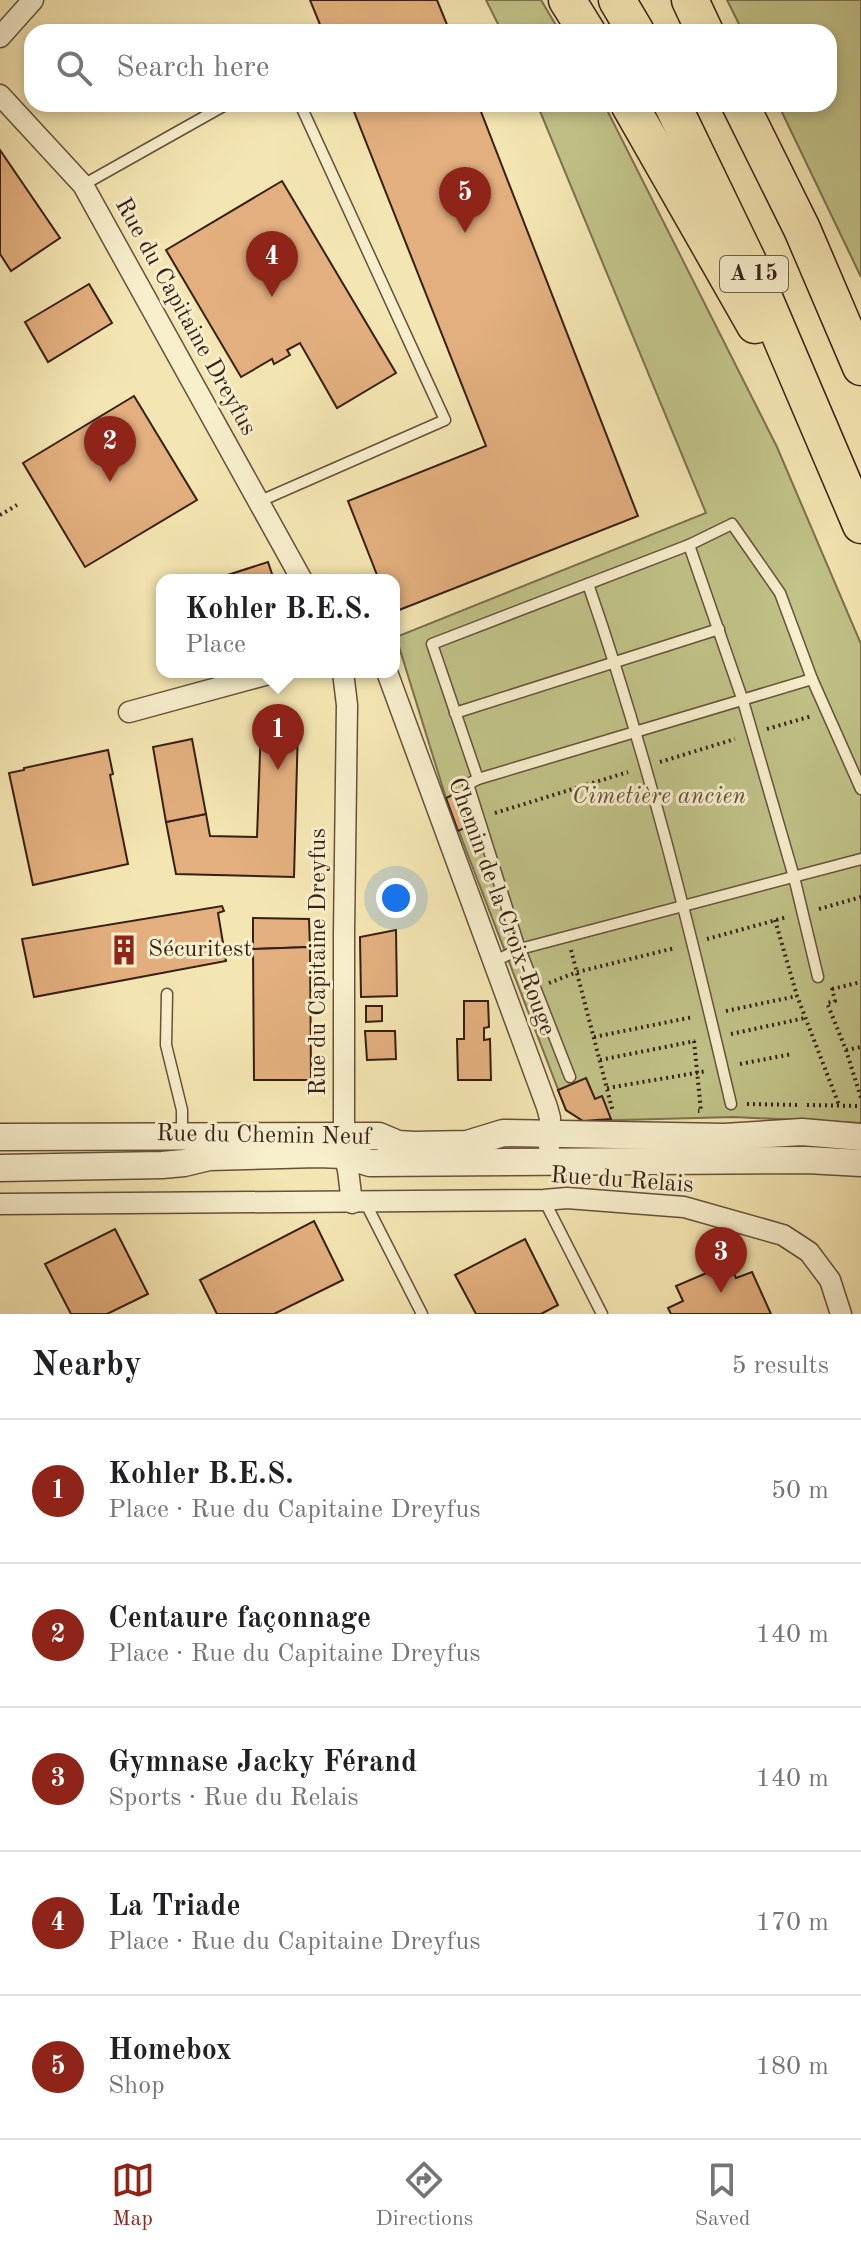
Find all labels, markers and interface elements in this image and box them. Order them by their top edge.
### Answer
search box [24,24,837,112]
icon: search [52,46,96,90]
text: Search here [116,53,270,83]
pin: 5 [439,167,491,233]
street label: Rue du Capitaine Dreyfus [110,194,260,440]
pin: 4 [246,231,298,297]
road number: A 15 [720,256,788,292]
pin: 2 [84,416,136,482]
popup [156,574,400,678]
text: Kohler B.E.S. [185,595,371,625]
text: Place [185,632,246,658]
pin: 1 [252,704,304,770]
street label: Chemin de la Croix-Rouge [443,775,559,1039]
park label: Cimetière ancien [572,785,746,809]
street label: Rue du Capitaine Dreyfus [307,828,331,1096]
your location [376,878,416,918]
building icon: Sécuritest [107,933,141,967]
place label: Sécuritest [148,938,252,962]
street label: Rue du Chemin Neuf [156,1122,373,1150]
street label: Rue du Relais [550,1164,694,1198]
pin: 3 [695,1227,747,1293]
text: Nearby [32,1349,142,1383]
text: 5 results [731,1353,829,1379]
text: Kohler B.E.S. [108,1460,294,1490]
text: 1 [50,1478,66,1504]
text: 50 m [771,1478,829,1504]
text: Place · Rue du Capitaine Dreyfus [108,1497,481,1523]
text: Centaure façonnage [108,1604,371,1634]
text: 2 [50,1622,66,1648]
text: 140 m [756,1622,829,1648]
text: Place · Rue du Capitaine Dreyfus [108,1641,481,1667]
text: Gymnase Jacky Férand [108,1748,417,1778]
text: 3 [50,1766,66,1792]
text: 140 m [756,1766,829,1792]
text: Sports · Rue du Relais [108,1785,359,1811]
text: La Triade [108,1892,241,1922]
text: 4 [50,1910,66,1936]
text: 170 m [756,1910,829,1936]
text: Place · Rue du Capitaine Dreyfus [108,1929,481,1955]
text: Homebox [108,2036,232,2066]
text: 5 [50,2054,66,2080]
text: 180 m [756,2054,829,2080]
text: Shop [108,2073,165,2099]
tab: Map [111,2158,155,2233]
tab: Directions [376,2158,473,2233]
tab: Saved [694,2158,750,2233]

